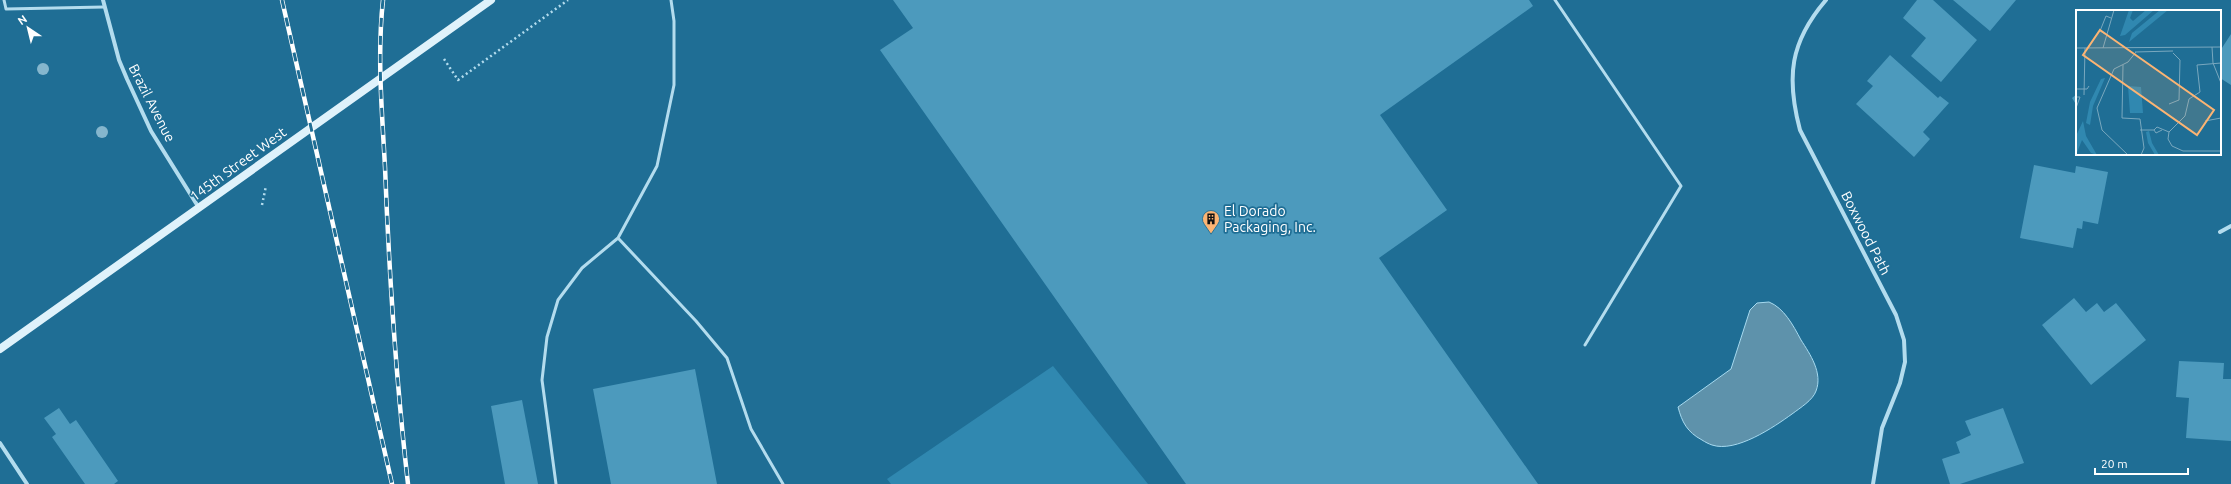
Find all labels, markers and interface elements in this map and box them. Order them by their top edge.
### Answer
north arrow [8,8,48,48]
inset map [2076,10,2221,155]
text: N [15,13,29,27]
street label: Brazil Avenue [126,61,178,145]
street label: 145th Street West [187,124,290,204]
street label: Boxwood Path [1838,189,1894,277]
place label: El Dorado Packaging, Inc. [1224,203,1316,235]
building icon: El Dorado Packaging, Inc. [1201,209,1221,234]
scale bar [2095,450,2188,476]
text: 20 m [2101,457,2128,470]

